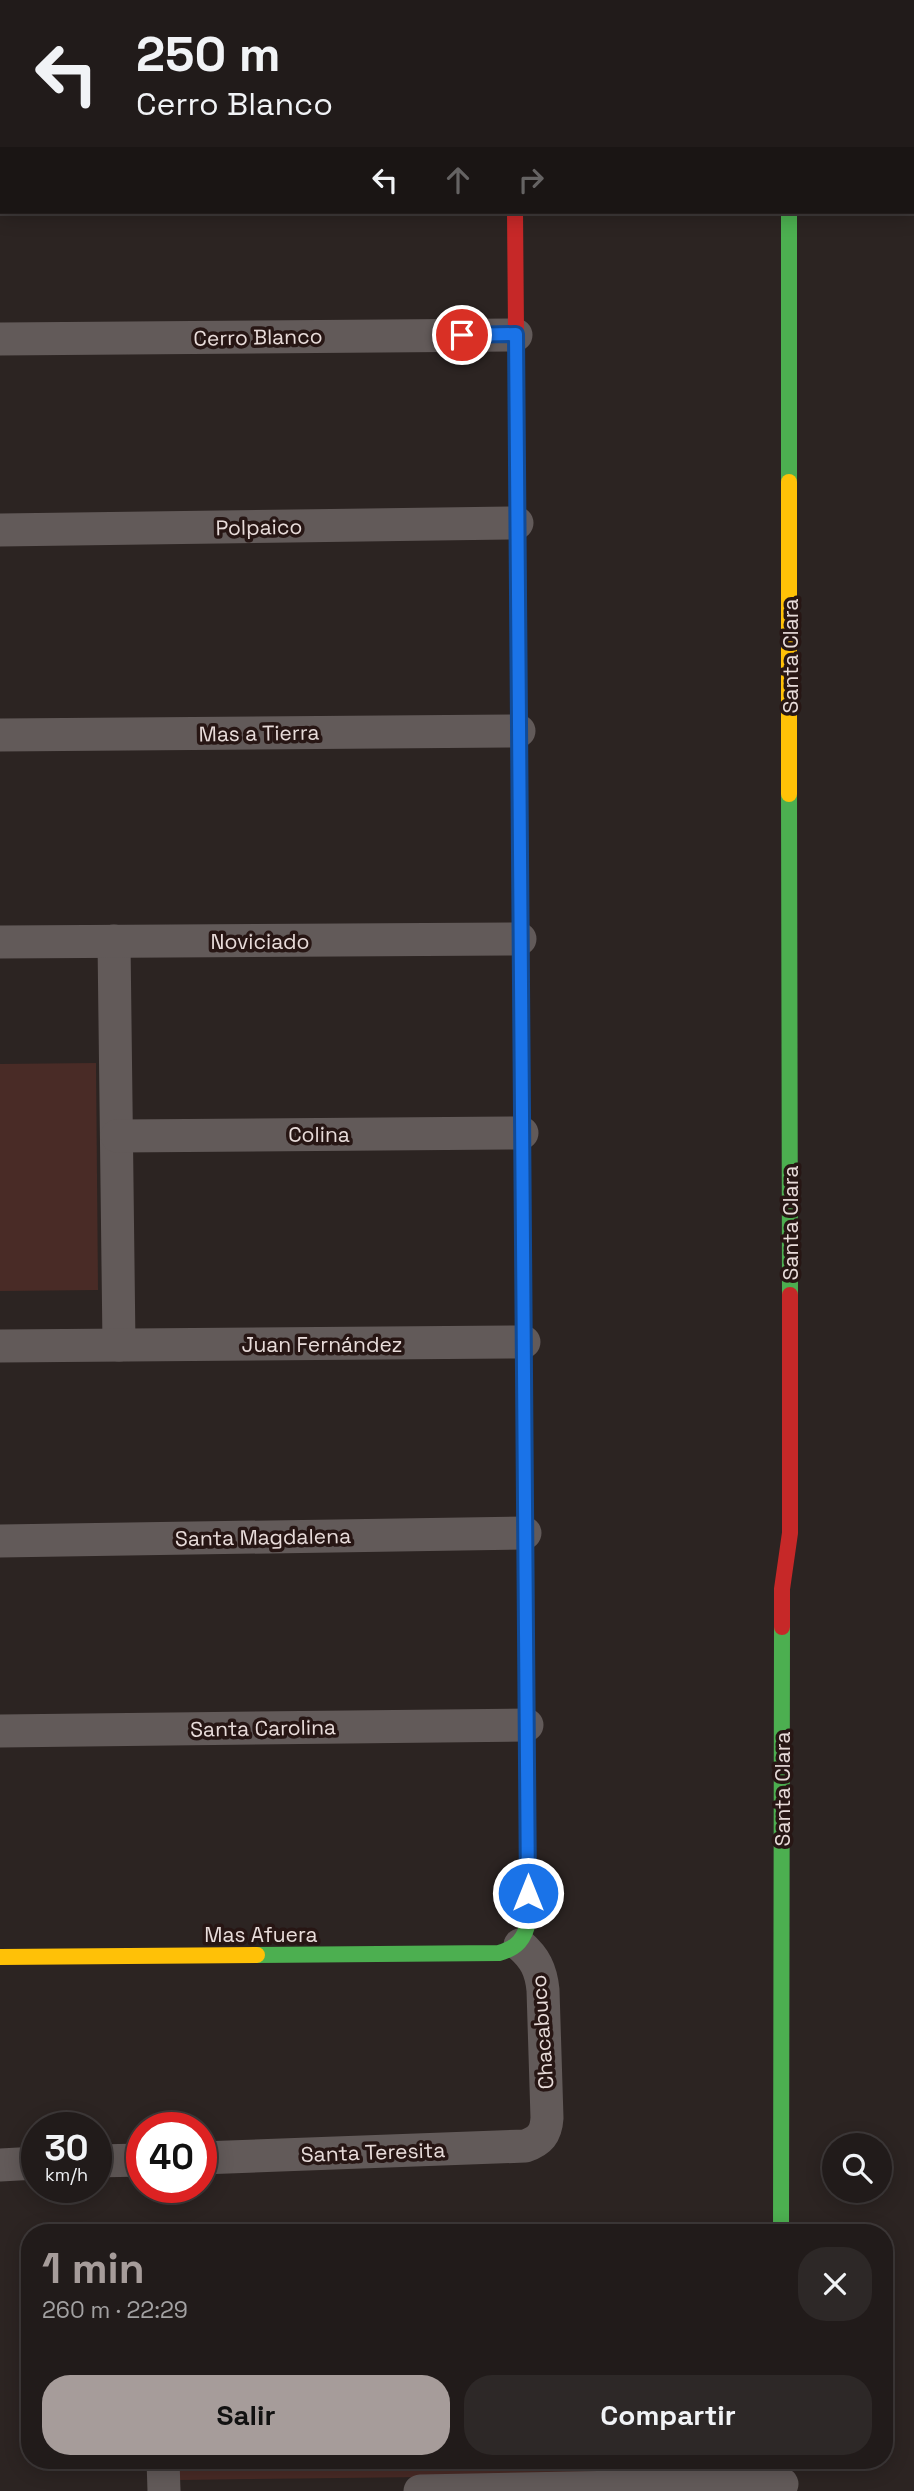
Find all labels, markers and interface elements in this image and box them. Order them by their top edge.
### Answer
text: 250 m [136,23,281,85]
icon: left [21,28,112,119]
text: Cerro Blanco [136,84,333,124]
icon: left [366,161,404,199]
icon: ahead [439,161,477,199]
icon: right [512,161,550,199]
pin [432,305,492,365]
icon: arrive [443,316,481,354]
street label: Cerro Blanco [193,322,323,352]
street label: Polpaico [215,513,303,541]
street label: Santa Clara [777,599,804,713]
street label: Mas a Tierra [198,718,320,748]
street label: Noviciado [211,928,309,955]
street label: Colina [288,1121,350,1148]
street label: Santa Clara [777,1166,804,1280]
street label: Juan Fernández [241,1331,403,1358]
street label: Santa Magdalena [175,1522,351,1552]
street label: Santa Carolina [190,1713,336,1743]
street label: Santa Clara [769,1732,796,1846]
position arrow [491,1856,565,1930]
street label: Mas Afuera [204,1921,318,1948]
street label: Chacabuco [525,1974,559,2090]
speed limit sign: 40 [126,2112,217,2203]
text: 30 [45,2126,88,2170]
map controls [822,2133,892,2203]
button: search [822,2133,892,2203]
street label: Santa Teresita [300,2136,446,2168]
text: km/h [45,2163,88,2186]
text: 1 min [42,2242,145,2295]
button: close [798,2247,872,2321]
text: 260 m · 22:29 [42,2295,188,2325]
button: Salir [42,2375,450,2455]
button: Compartir [464,2375,872,2455]

